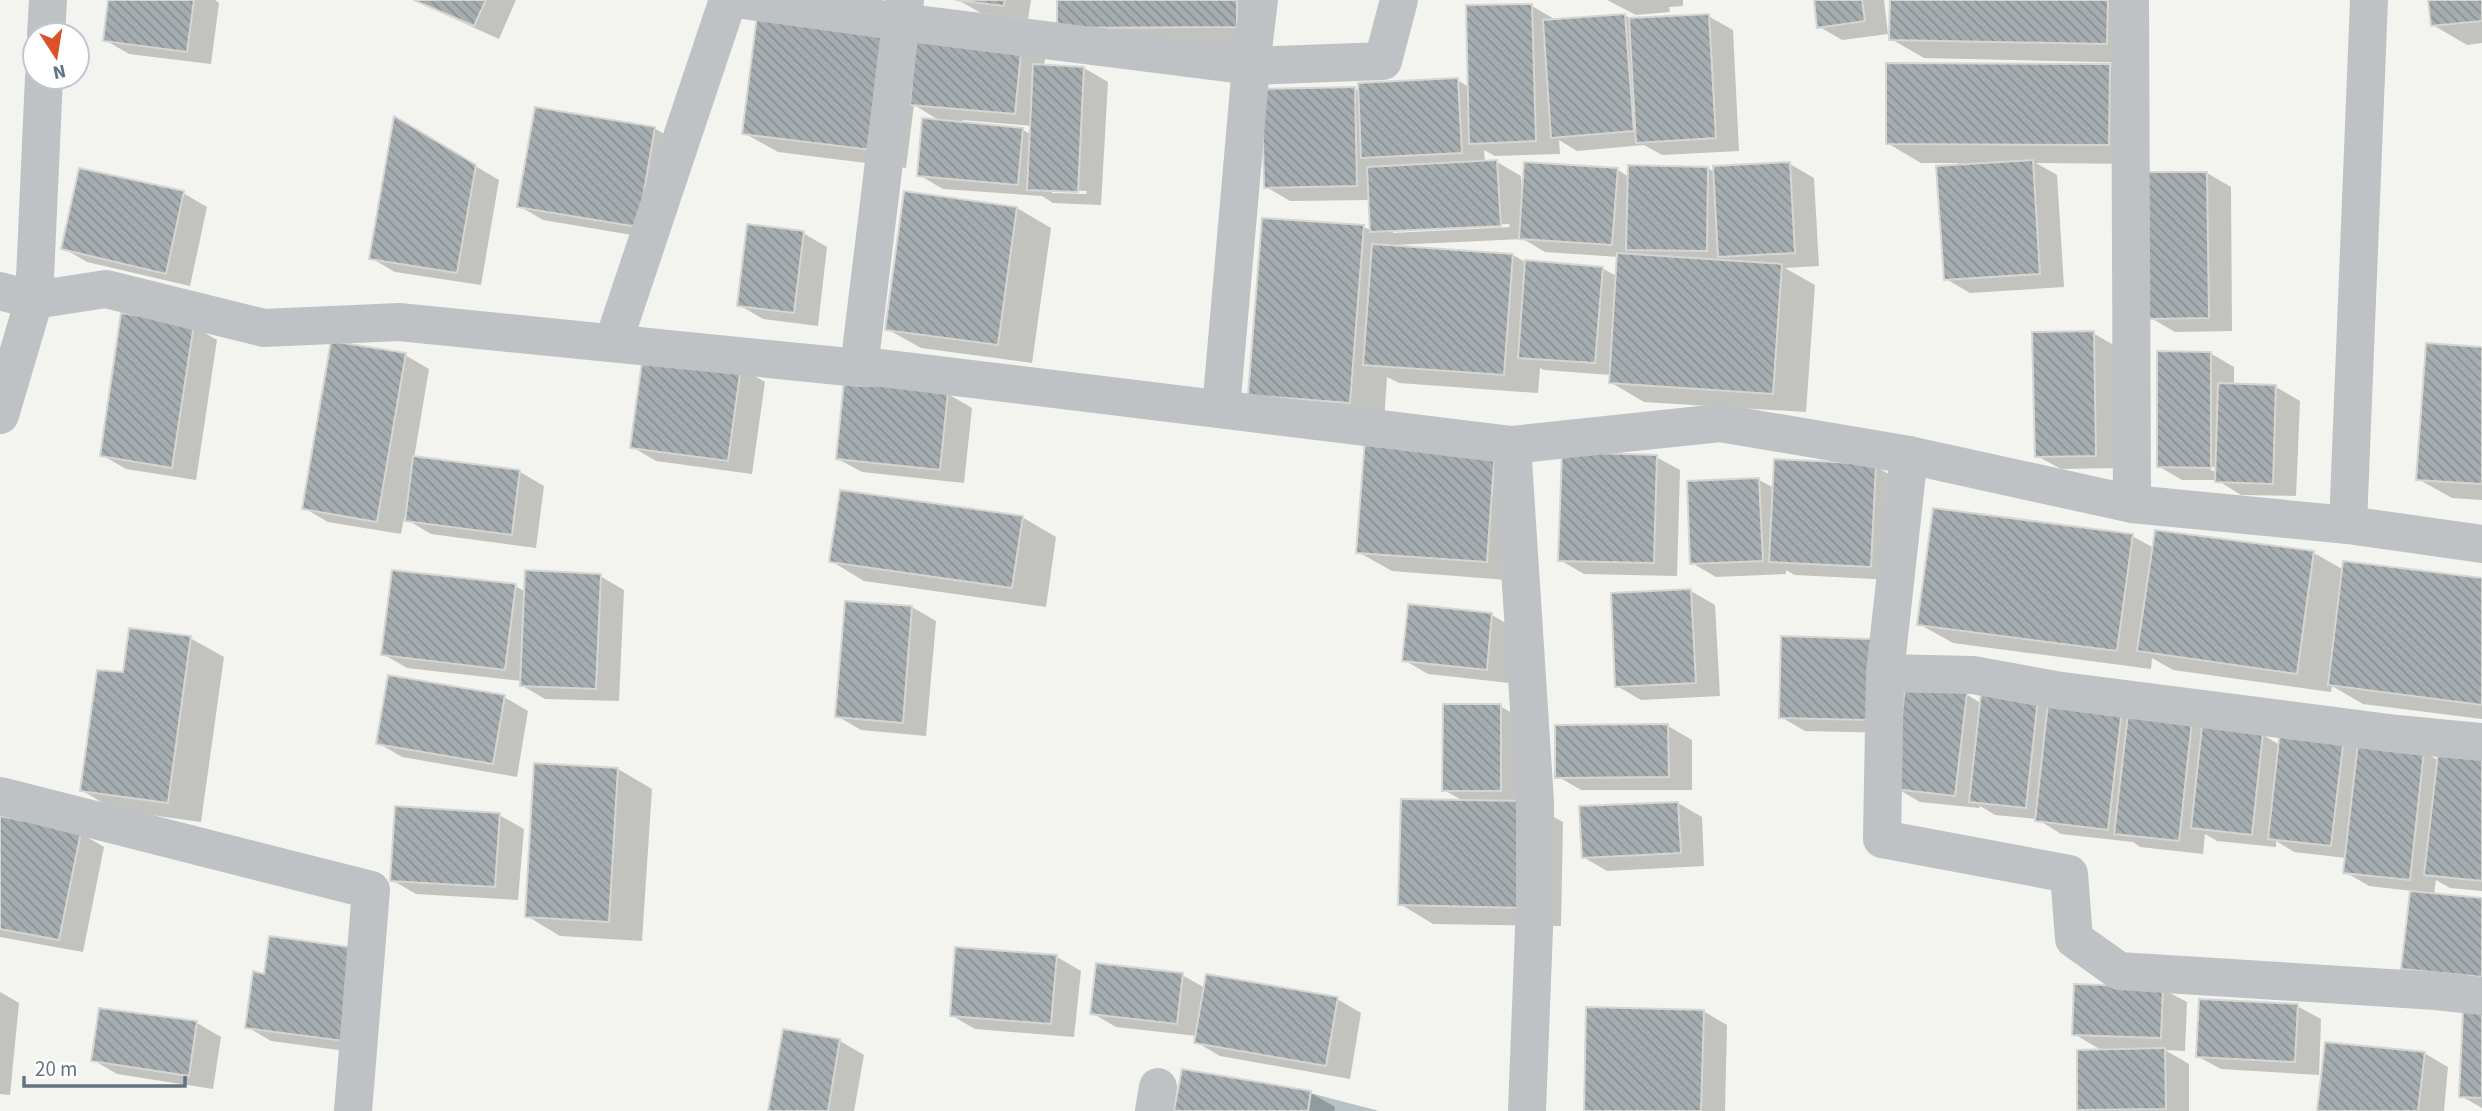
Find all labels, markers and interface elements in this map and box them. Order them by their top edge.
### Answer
north arrow [21,21,91,91]
text: N [50,57,68,86]
scale bar [24,1044,186,1088]
text: 20 m [35,1054,77,1084]

